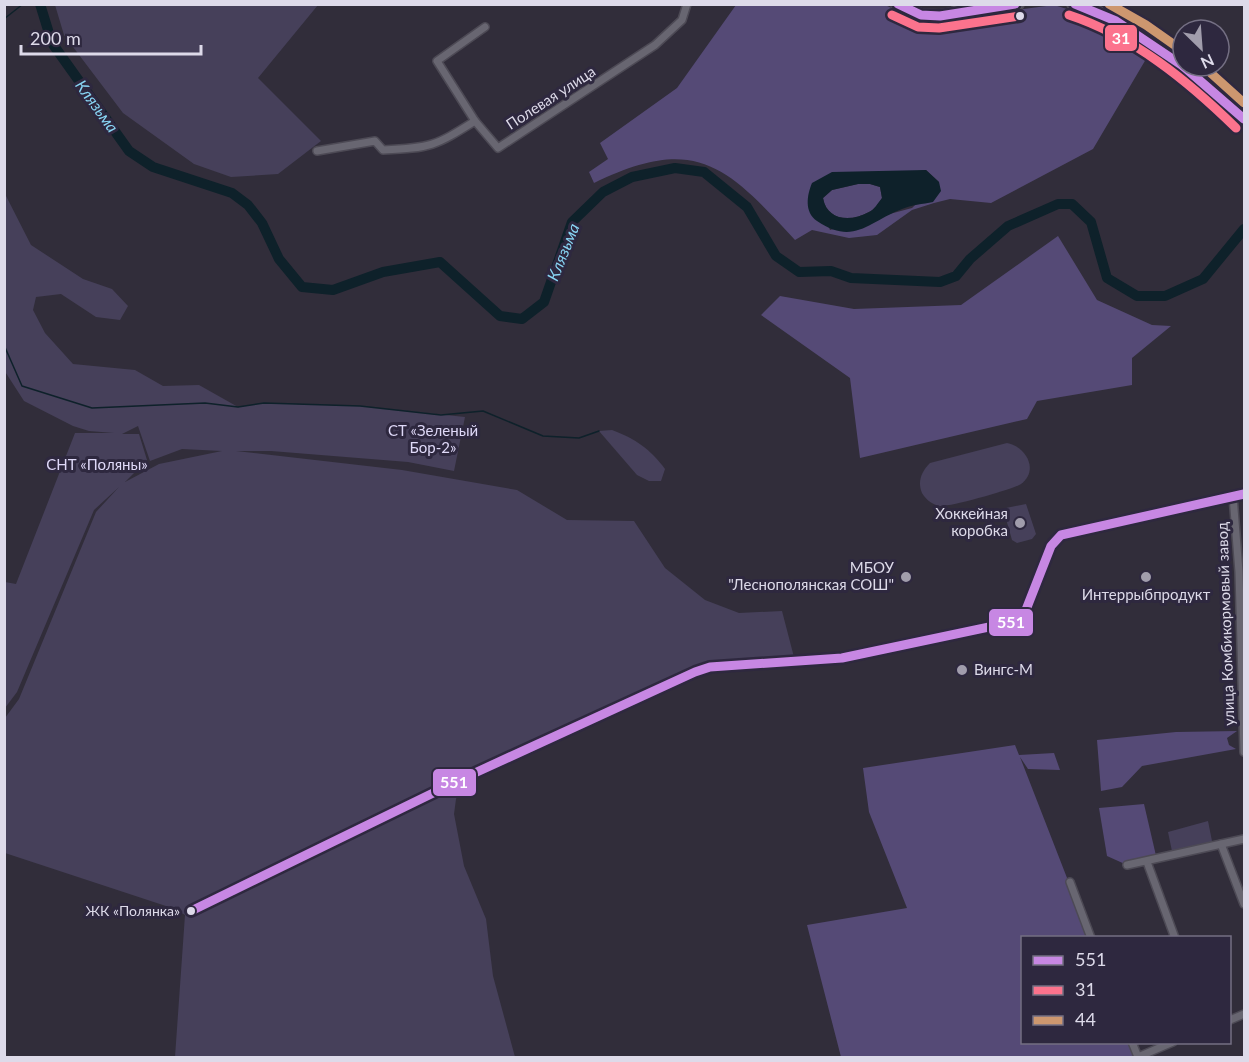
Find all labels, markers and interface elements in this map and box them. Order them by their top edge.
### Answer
unlabelled marker [1014,10,1026,22]
scale bar [21,18,201,56]
north arrow [1171,18,1231,78]
line badge: 31 [1104,24,1138,52]
text: 200 m [30,27,81,49]
text: 31 [1112,28,1130,47]
text: N [1198,51,1217,73]
street label: Полевая улица [502,62,599,133]
water label: Клязьма [72,76,123,136]
water label: Клязьма [542,220,583,283]
park label: СТ «Зеленый Бор-2» [388,421,478,456]
park label: СНТ «Поляны» [46,455,148,473]
place label: Хоккейная коробка [935,504,1008,539]
marker: Хоккейная коробка [1013,516,1027,530]
street label: улица Комбикормовый завод [1212,522,1238,726]
place label: МБОУ "Леснополянская СОШ" [728,558,895,593]
marker: МБОУ "Леснополянская СОШ" [899,570,913,584]
marker: Интеррыбпродукт [1139,570,1153,584]
place label: Интеррыбпродукт [1082,585,1211,603]
line badge: 551 [988,608,1034,637]
text: 551 [997,612,1025,631]
place label: Вингс-М [974,660,1033,678]
marker: Вингс-М [955,663,969,677]
line badge: 551 [432,768,477,797]
text: 551 [440,772,468,791]
place label: ЖК «Полянка» [85,902,180,919]
marker: ЖК «Полянка» [185,905,197,917]
legend [1021,936,1231,1044]
text: 551 [1075,948,1106,970]
text: 31 [1075,978,1096,1000]
text: 44 [1075,1008,1096,1030]

